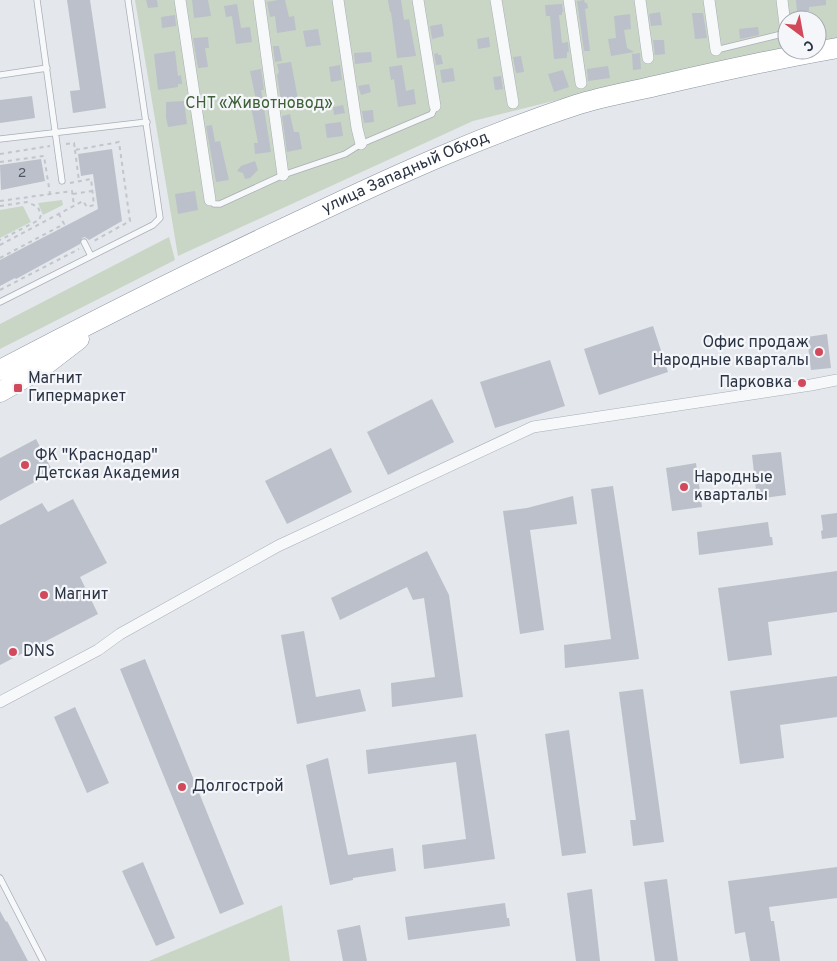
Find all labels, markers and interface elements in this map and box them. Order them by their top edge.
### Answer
north arrow [777,10,827,60]
text: С [800,35,816,54]
park label: СНТ «Животновод» [185,94,333,114]
street label: улица Западный Обход [319,128,492,219]
house number: 2 [18,165,26,182]
place label: Офис продаж Народные кварталы [652,333,809,371]
marker: Офис продаж Народные кварталы [813,346,825,358]
place label: Магнит Гипермаркет [28,369,126,407]
place label: Парковка [719,373,792,393]
marker: Парковка [796,377,808,389]
marker: Магнит Гипермаркет [12,382,24,394]
place label: ФК "Краснодар" Детская Академия [35,446,180,484]
marker: ФК "Краснодар" Детская Академия [19,459,31,471]
place label: Народные кварталы [694,468,773,506]
marker: Народные кварталы [678,481,690,493]
place label: Магнит [54,585,108,605]
marker: Магнит [38,589,50,601]
place label: DNS [23,642,55,662]
marker: DNS [7,646,19,658]
place label: Долгострой [192,777,284,797]
marker: Долгострой [176,781,188,793]

